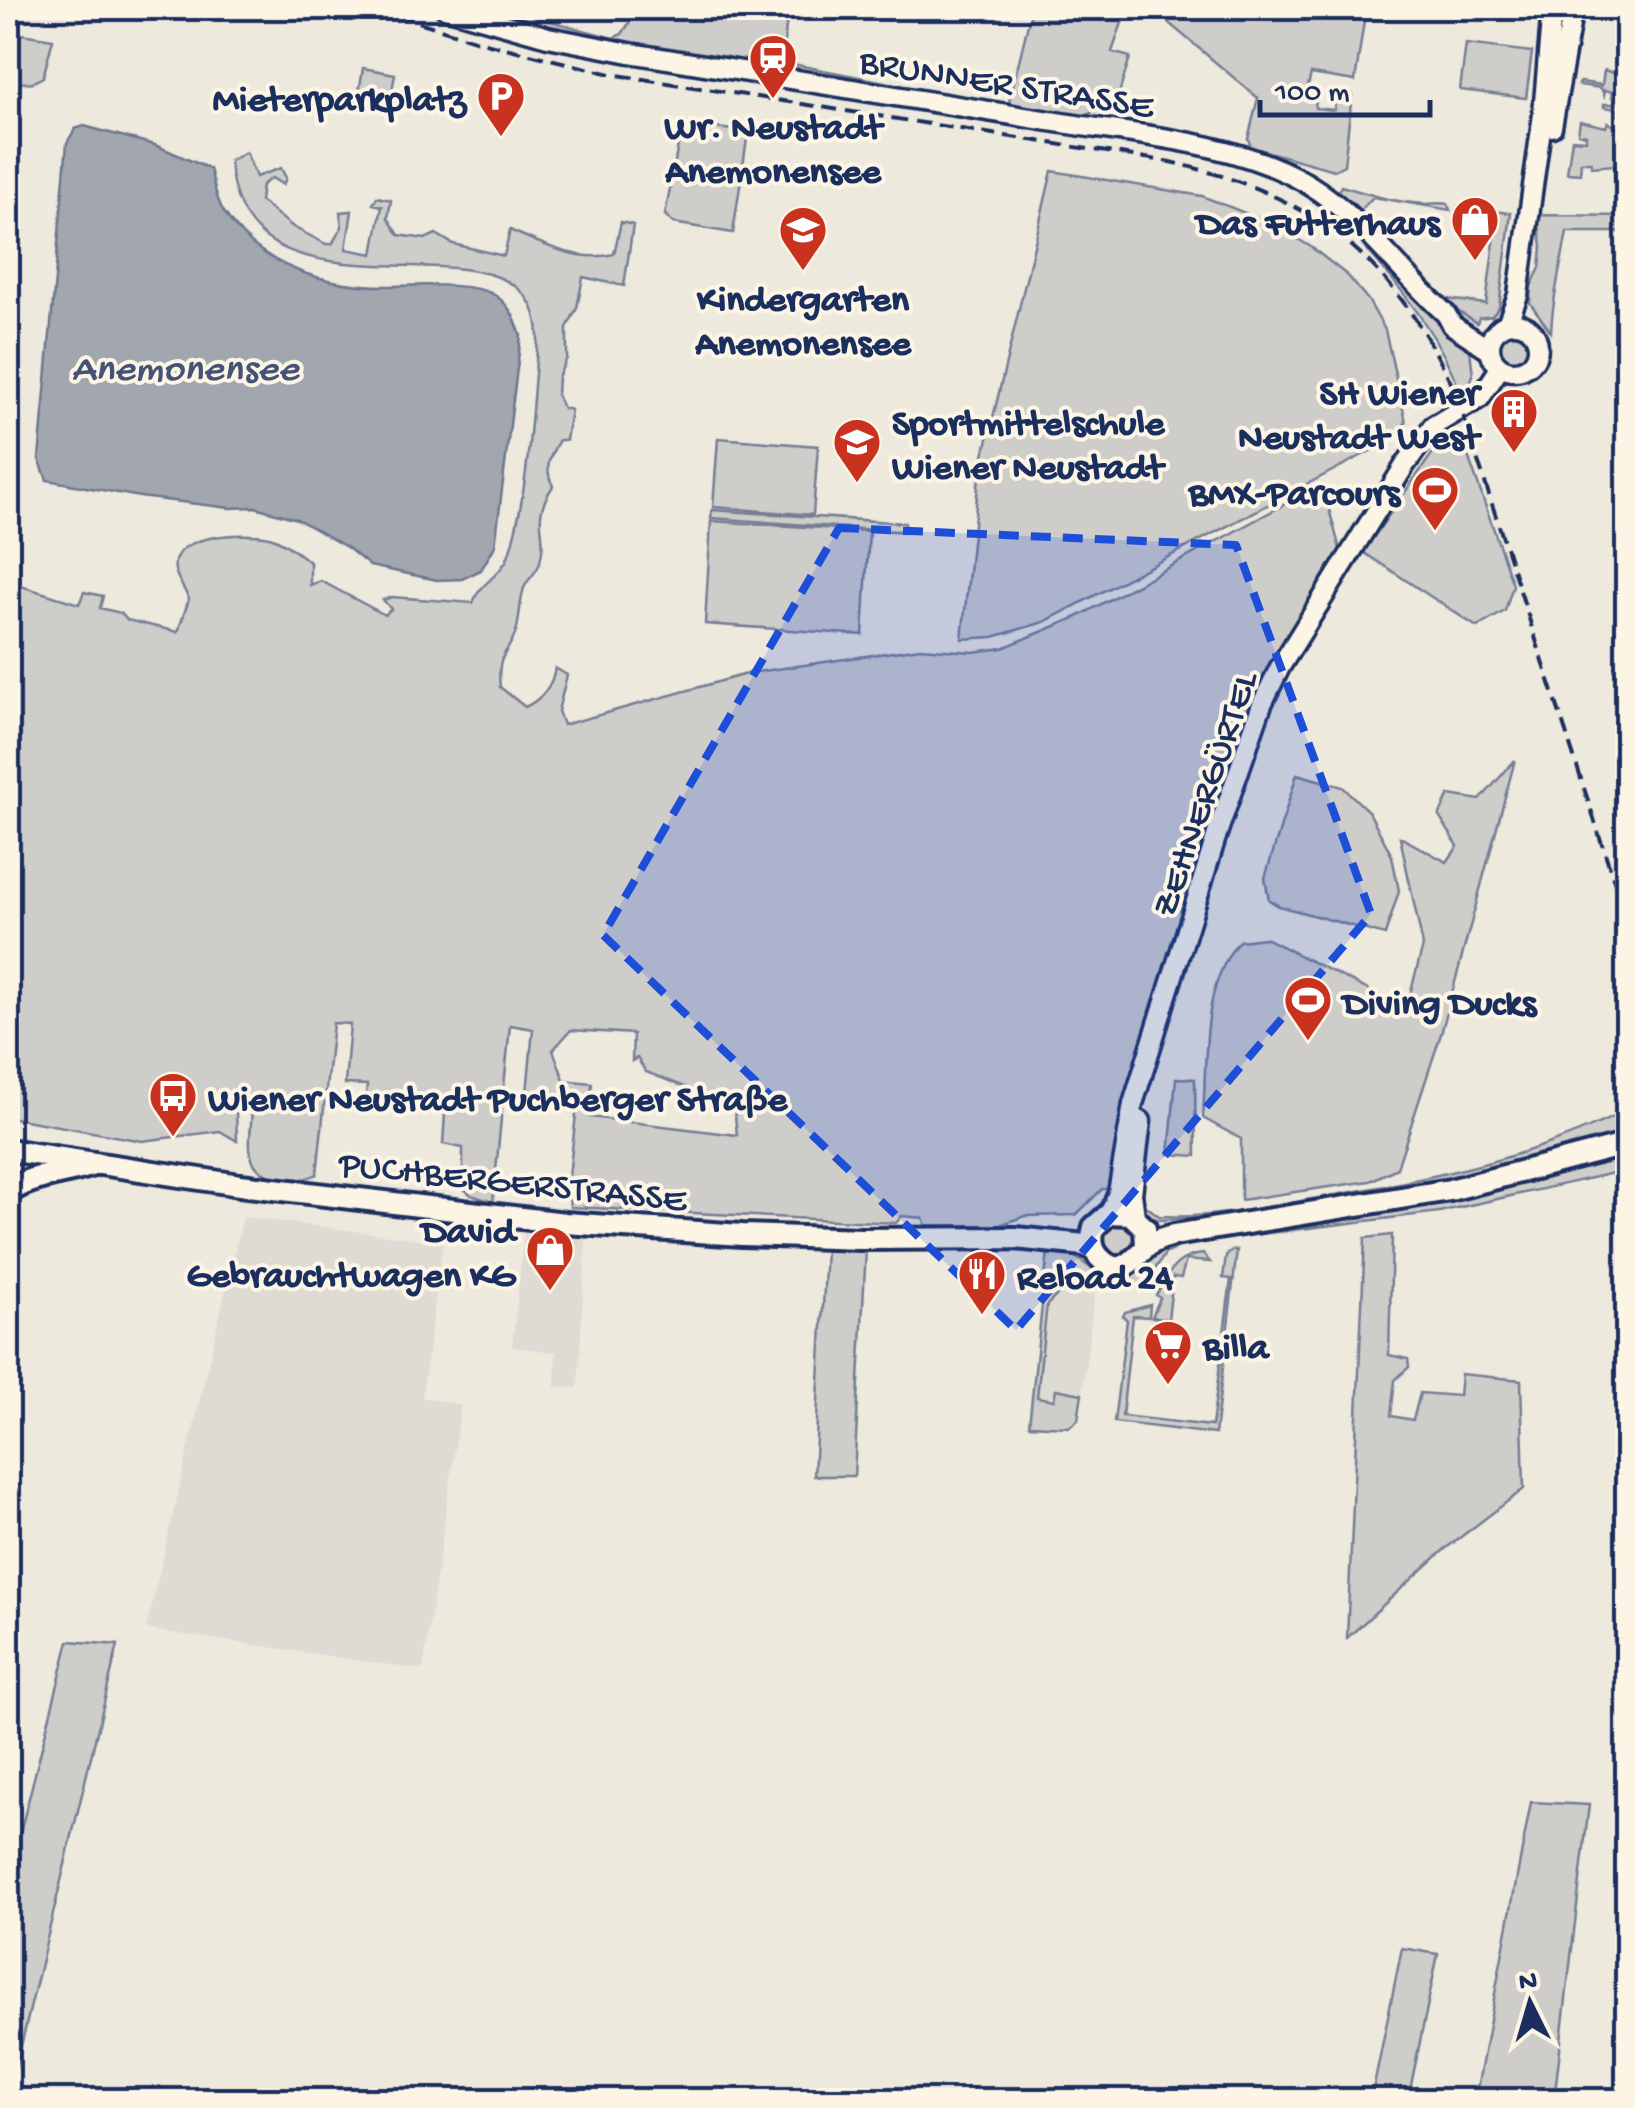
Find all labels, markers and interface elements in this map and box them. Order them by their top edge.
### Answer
station icon: Wr. Neustadt Anemonensee [747,32,799,100]
street label: BRUNNER STRASSE [855,42,1157,132]
scale bar [1260,55,1430,117]
parking icon: Mieterparkplatz [475,70,527,138]
text: 100 m [1274,77,1350,112]
place label: Mieterparkplatz [213,80,468,124]
place label: Wr. Neustadt Anemonensee [664,108,885,196]
shop icon: Das Futterhaus [1449,194,1501,262]
school or university icon: Kindergarten Anemonensee [777,204,829,272]
place label: Das Futterhaus [1193,204,1442,248]
place label: Kindergarten Anemonensee [694,280,912,368]
water label: Anemonensee [71,348,300,395]
place label: SH Wiener Neustadt West [1238,374,1483,462]
building icon: SH Wiener Neustadt West [1488,386,1540,454]
place label: Sportmittelschule Wiener Neustadt [892,404,1166,492]
school or university icon: Sportmittelschule Wiener Neustadt [831,416,883,484]
sports icon: BMX-Parcours [1409,464,1461,532]
place label: BMX-Parcours [1187,474,1402,518]
street label: ZEHNERGÜRTEL [1145,665,1271,923]
sports icon: Diving Ducks [1282,974,1334,1042]
place label: Diving Ducks [1340,984,1538,1028]
bus stop icon: Wiener Neustadt Puchberger Straße [147,1070,199,1138]
place label: Wiener Neustadt Puchberger Straße [208,1080,789,1124]
street label: PUCHBERGERSTRASSE [335,1145,690,1225]
place label: David Gebrauchtwagen KG [186,1212,519,1300]
shop icon: David Gebrauchtwagen KG [524,1224,576,1292]
restaurant icon: Reload 24 [956,1248,1008,1316]
place label: Reload 24 [1017,1258,1175,1302]
supermarket icon: Billa [1142,1318,1194,1386]
place label: Billa [1201,1328,1270,1372]
north arrow [1480,1953,1580,2053]
text: N [1518,1965,1539,2000]

